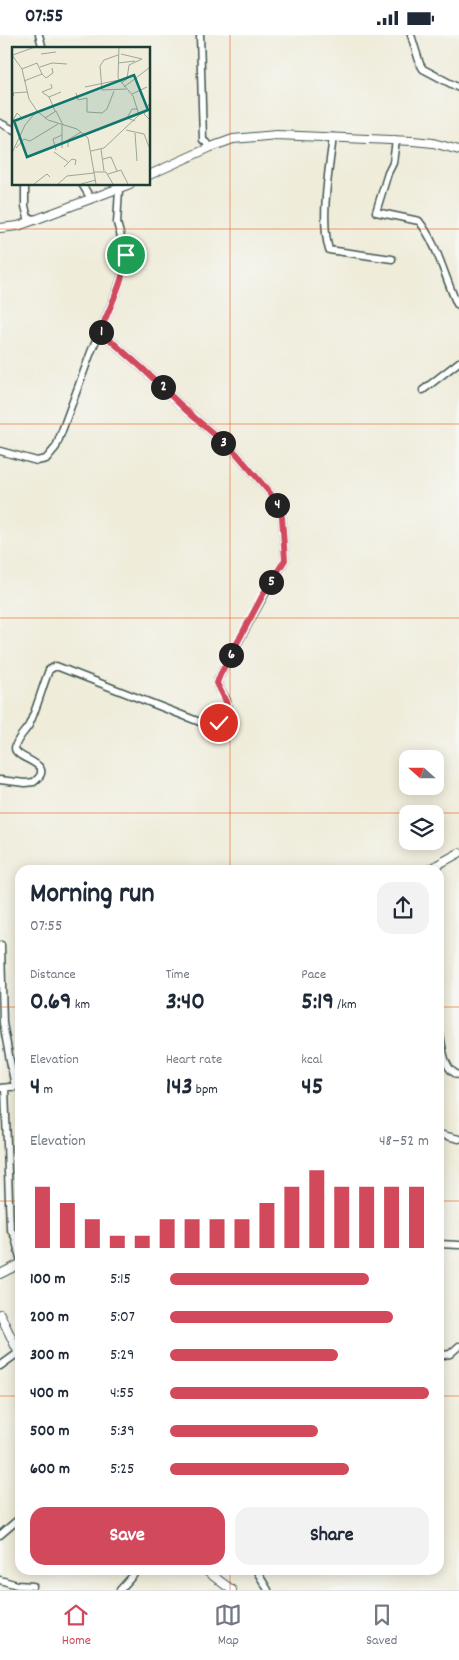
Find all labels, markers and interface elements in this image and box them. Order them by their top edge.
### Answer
text: 07:55 [25,4,63,31]
inset map [12,47,150,185]
pin [105,234,147,276]
icon: arrive [112,241,140,269]
pin: 1 [88,319,114,345]
text: 1 [100,322,103,342]
pin: 2 [150,375,176,399]
text: 2 [160,377,167,397]
pin: 3 [210,431,236,455]
text: 3 [220,433,227,453]
pin: 4 [264,493,290,517]
text: 4 [275,495,280,515]
pin: 5 [258,569,284,595]
text: 5 [268,572,275,592]
pin: 6 [218,643,244,667]
text: 6 [228,645,235,665]
pin [198,702,240,744]
icon: check [205,709,233,737]
north arrow [399,750,444,795]
map controls [399,750,444,850]
button: layers [399,805,444,850]
text: Morning run [30,876,154,916]
button: share [377,882,429,934]
text: 07:55 [30,915,62,938]
text: Distance [30,965,76,985]
text: Time [166,965,190,985]
text: Pace [301,965,326,985]
text: 0.69 [30,985,71,1021]
text: 3:40 [166,985,205,1021]
text: 5:19 [301,985,334,1021]
text: km [71,995,90,1015]
text: /km [334,995,357,1015]
text: Elevation [30,1050,79,1070]
text: Heart rate [166,1050,222,1070]
text: kcal [301,1050,323,1070]
text: 4 [30,1070,40,1106]
text: 143 [166,1070,193,1106]
text: 45 [301,1070,323,1106]
text: m [40,1080,53,1100]
text: bpm [193,1080,218,1100]
text: Elevation [30,1130,86,1153]
text: 48–52 m [379,1130,429,1153]
text: 100 m [30,1268,66,1291]
text: 5:15 [110,1268,131,1291]
text: 200 m [30,1306,69,1329]
text: 5:07 [110,1306,135,1329]
text: 300 m [30,1344,69,1367]
text: 5:29 [110,1344,134,1367]
text: 400 m [30,1382,69,1405]
text: 4:55 [110,1382,134,1405]
text: 500 m [30,1420,70,1443]
text: 5:39 [110,1420,135,1443]
text: 600 m [30,1458,70,1481]
text: 5:25 [110,1458,134,1481]
button: Save [30,1507,225,1565]
button: Share [235,1507,429,1565]
tab: Home [62,1601,91,1651]
tab: Map [214,1601,242,1651]
tab: Saved [366,1601,397,1651]

